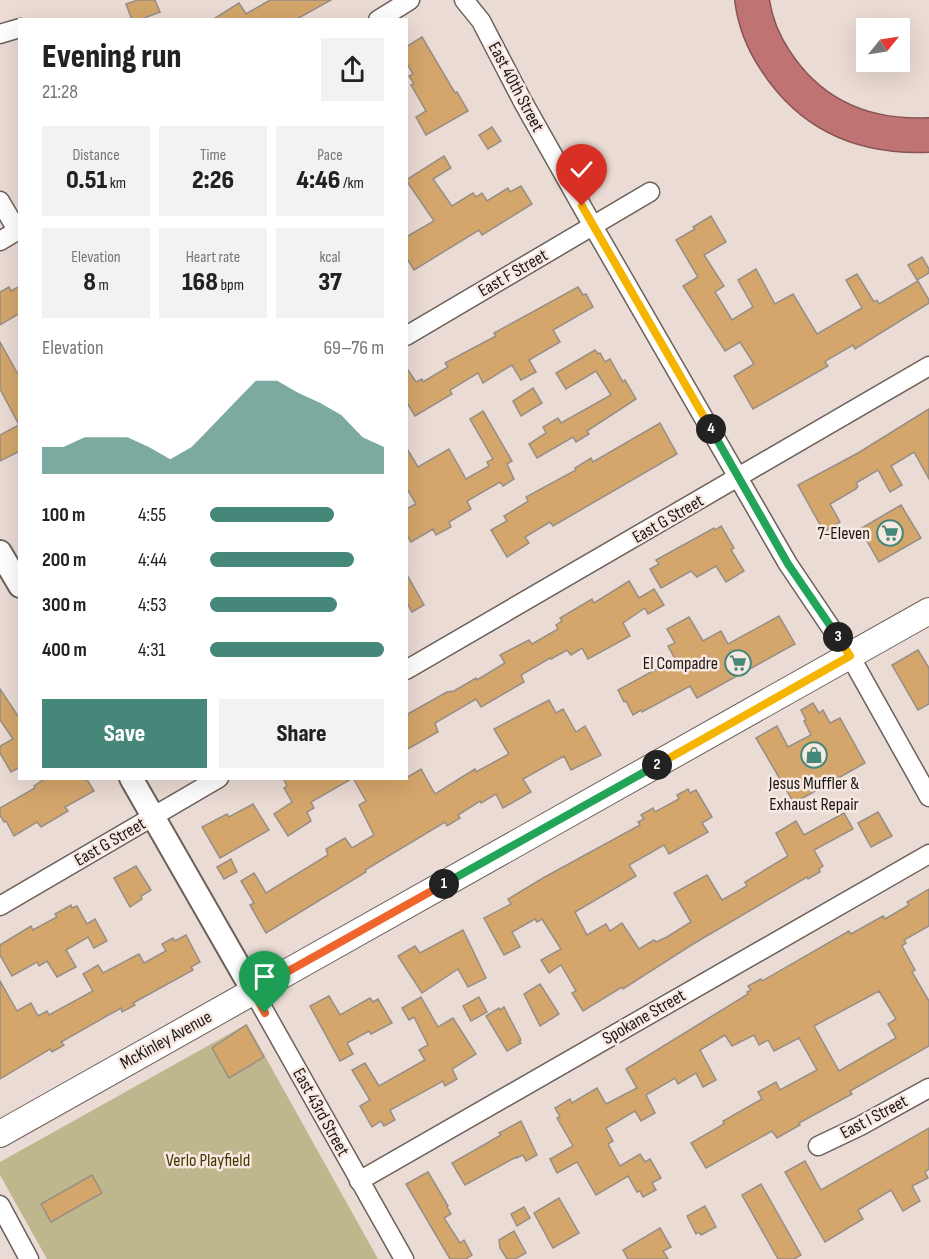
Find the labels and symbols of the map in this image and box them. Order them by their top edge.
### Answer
north arrow [856,18,910,72]
street label: East 40th Street [484,39,549,136]
pin [556,144,607,206]
street label: East F Street [474,244,552,301]
pin: 4 [696,414,726,444]
street label: East G Street [629,490,708,548]
supermarket icon: 7-Eleven [875,518,905,548]
place label: 7-Eleven [817,523,870,544]
pin: 3 [823,622,853,652]
supermarket icon: El Compadre [723,648,753,678]
place label: El Compadre [643,653,718,674]
shop icon: Jesus Muffler & Exhaust Repair [799,740,829,770]
pin: 2 [642,750,672,780]
place label: Jesus Muffler & Exhaust Repair [768,773,859,815]
street label: East G Street [71,813,150,871]
pin: 1 [429,869,459,899]
pin [239,951,290,1013]
street label: Spokane Street [599,985,690,1049]
street label: McKinley Avenue [117,1006,215,1074]
street label: East 43rd Street [288,1064,354,1160]
street label: East I Street [837,1090,912,1143]
park label: Verlo Playfield [166,1150,250,1171]

